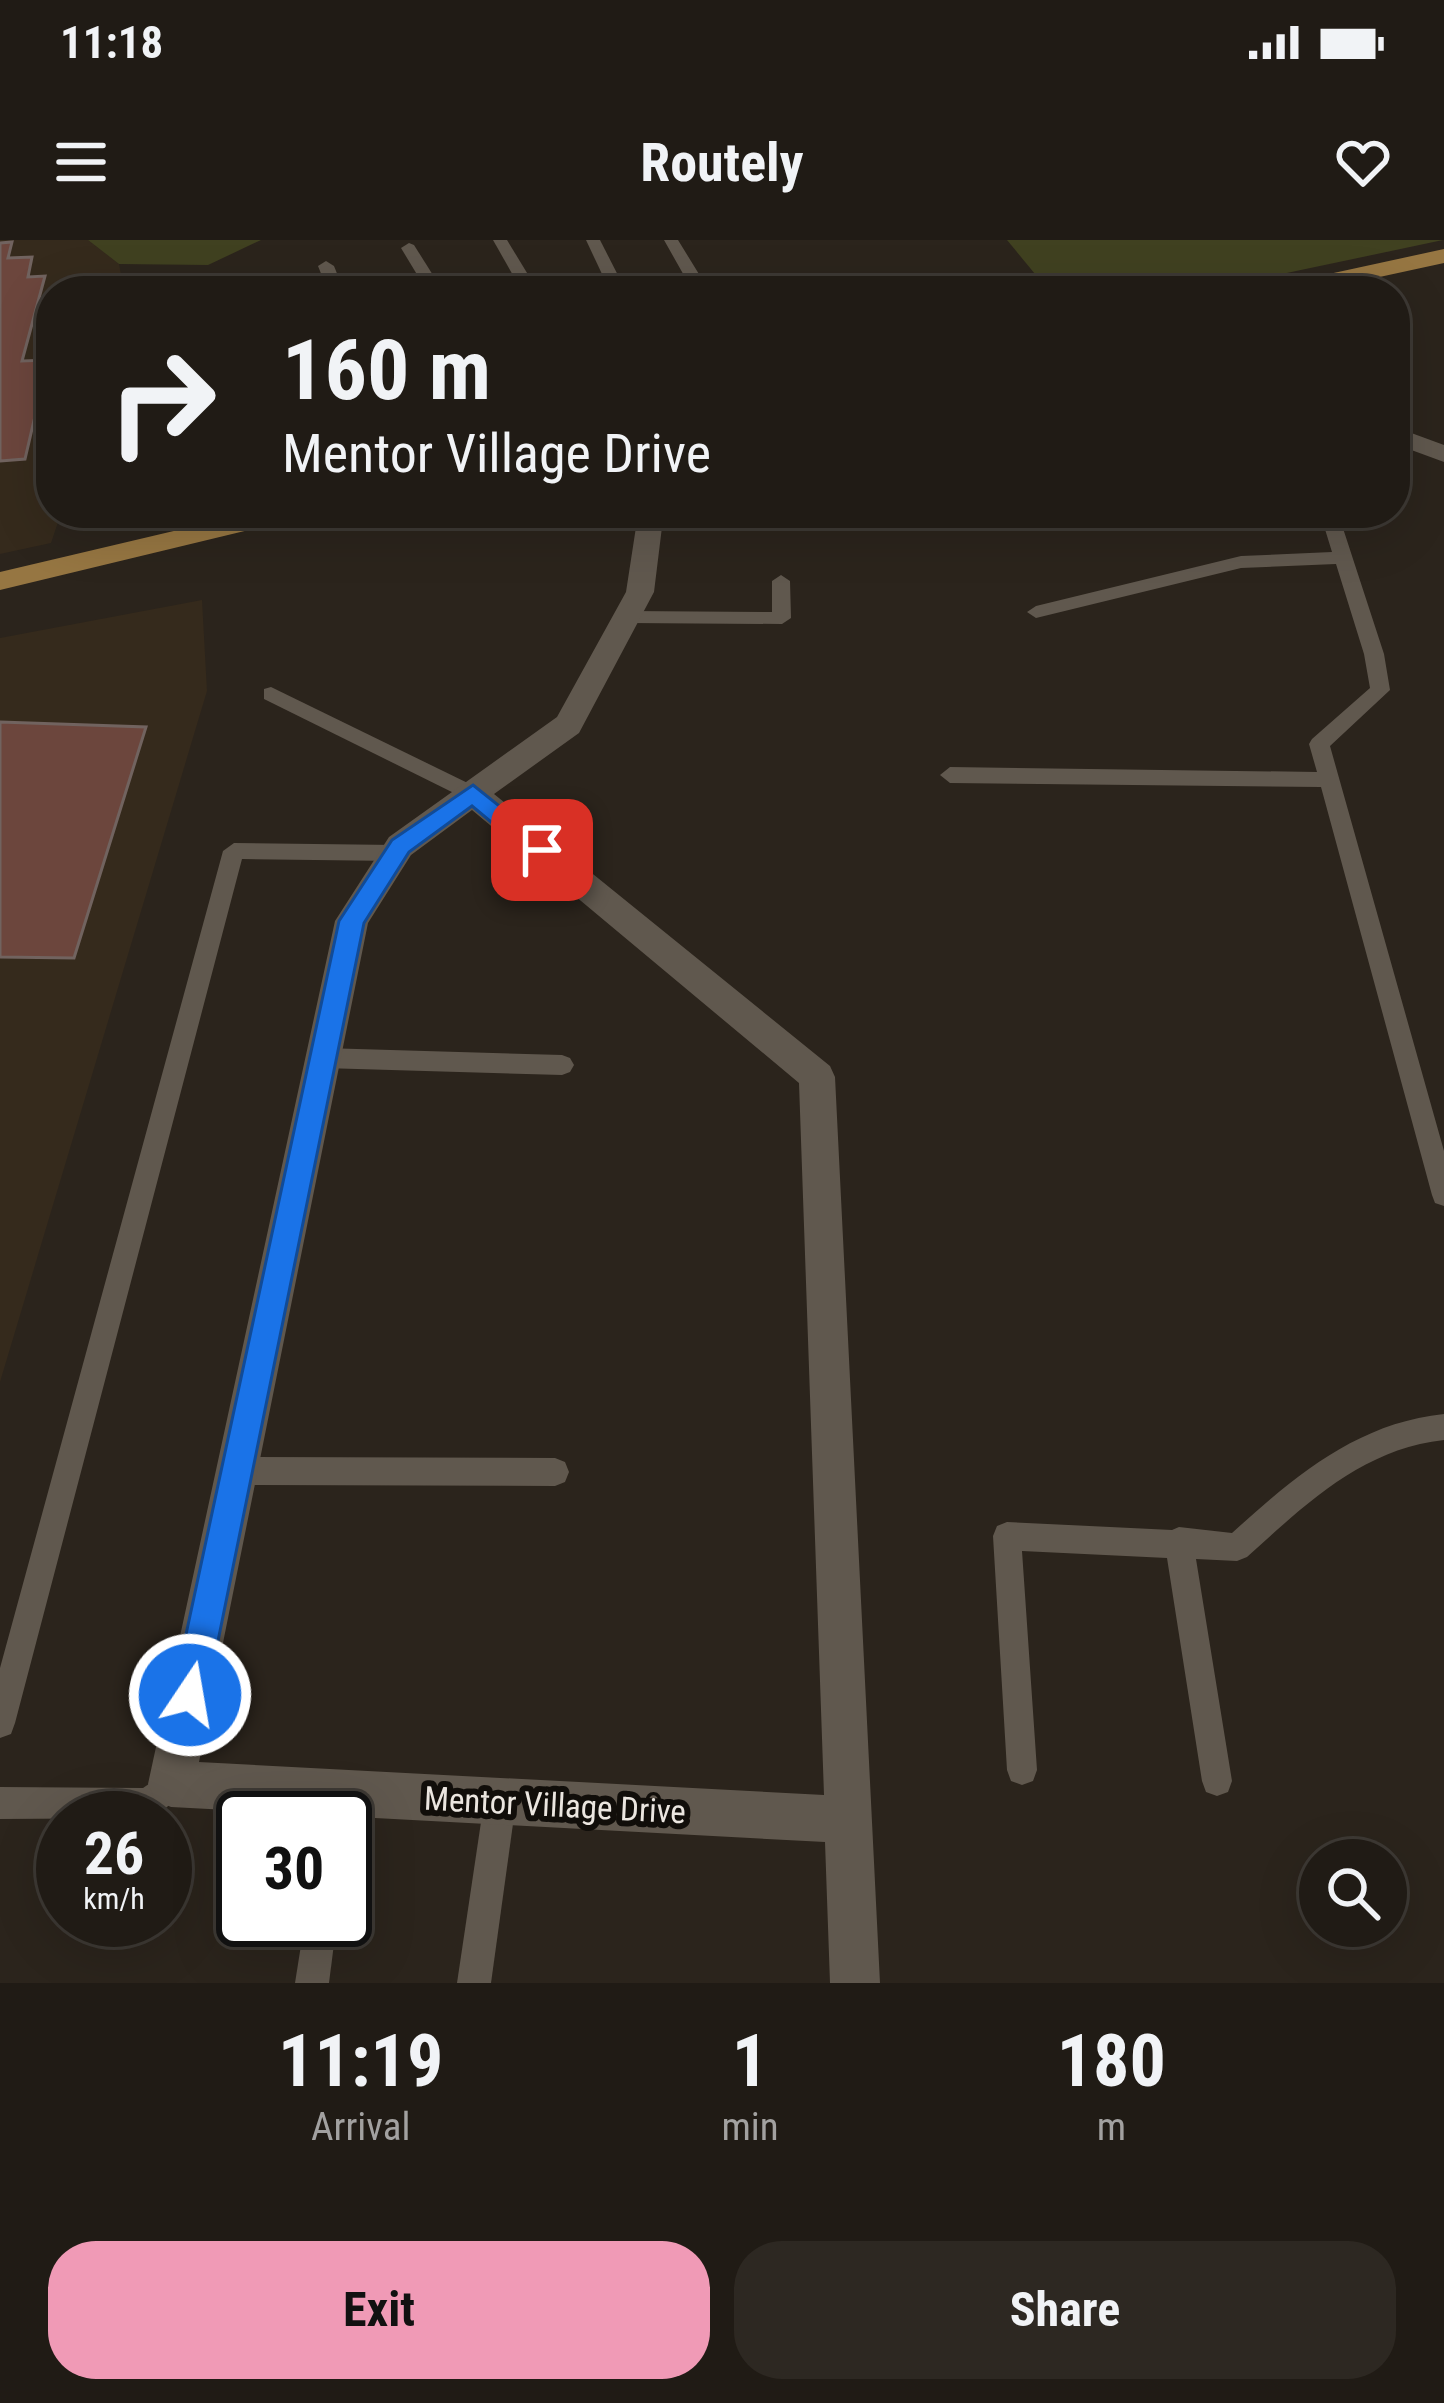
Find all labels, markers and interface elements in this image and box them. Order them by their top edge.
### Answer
text: 11:18 [60,16,163,69]
icon: menu [48,129,114,195]
icon: heart [1330,129,1396,195]
text: Routely [640,131,804,194]
text: 160 m [282,321,491,420]
icon: right [84,324,240,480]
text: Mentor Village Drive [282,422,711,485]
pin [491,799,593,901]
icon: arrive [509,817,575,883]
position arrow [127,1632,253,1758]
street label: Mentor Village Drive [423,1779,687,1831]
speed limit sign: 30 [216,1791,372,1947]
text: 26 [84,1818,144,1889]
map controls [1299,1839,1407,1947]
button: search [1299,1839,1407,1947]
text: km/h [83,1881,145,1916]
text: 11:19 [278,2019,443,2104]
text: 1 [732,2019,768,2104]
text: 180 [1057,2019,1166,2104]
text: Arrival [311,2104,410,2150]
text: min [721,2104,779,2150]
text: m [1097,2104,1126,2150]
button: Exit [48,2241,710,2379]
button: Share [734,2241,1396,2379]

